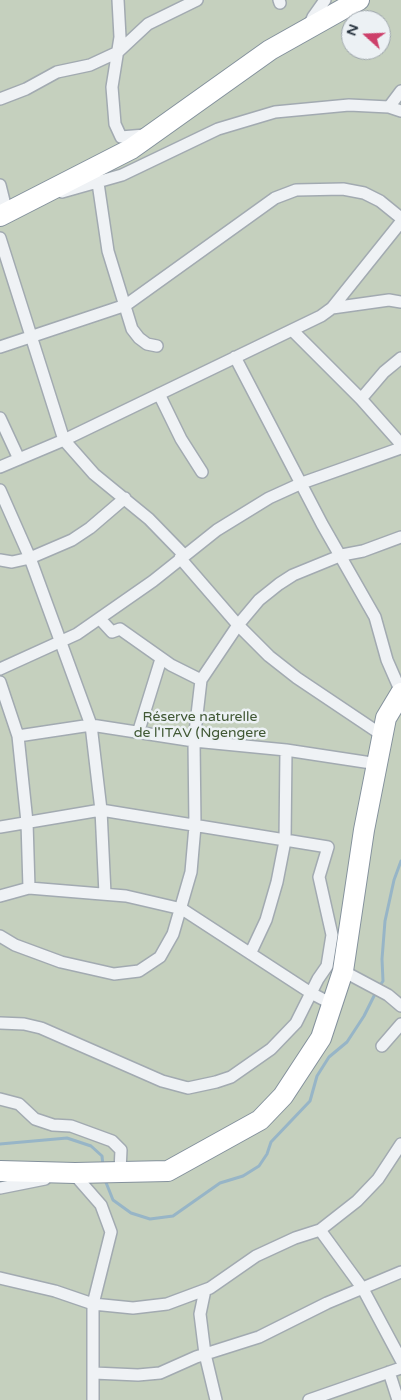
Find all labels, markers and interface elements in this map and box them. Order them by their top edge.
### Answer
north arrow [341,10,391,60]
text: N [342,22,362,38]
park label: Réserve naturelle de l'ITAV (Ngengere [134,709,266,742]

